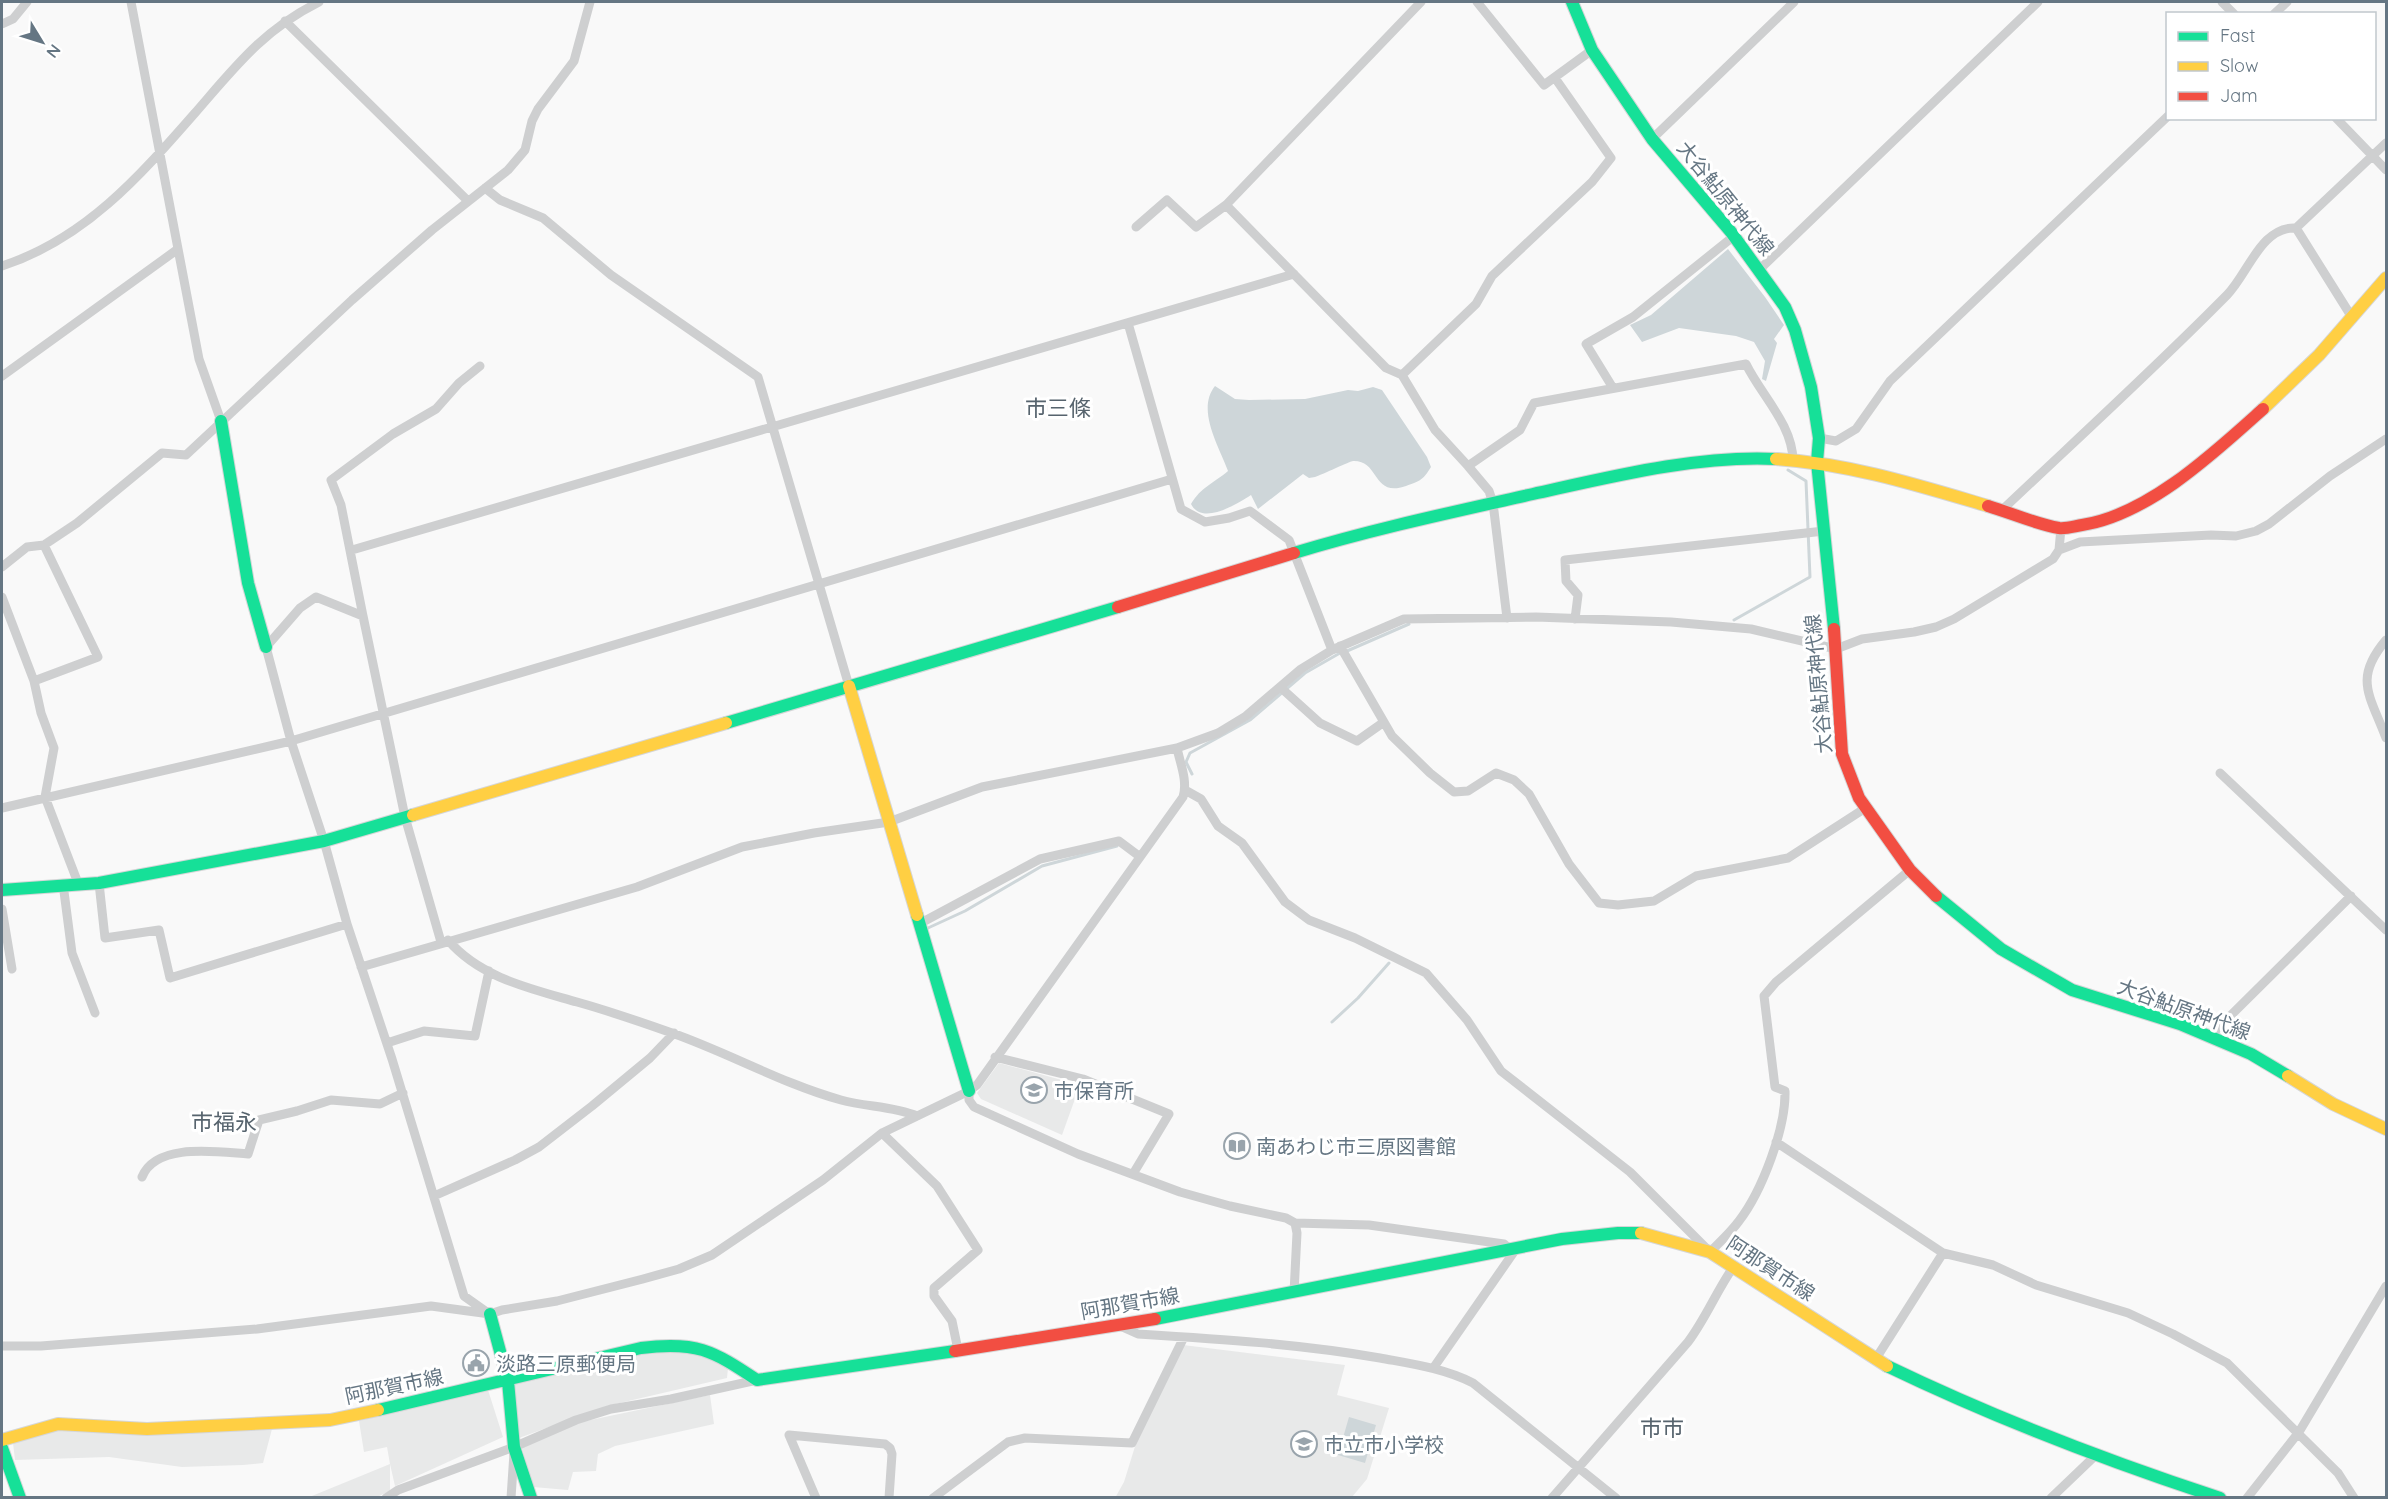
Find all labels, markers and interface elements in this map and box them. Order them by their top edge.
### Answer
north arrow [12,12,72,72]
legend [2166,12,2376,120]
text: Fast [2220,24,2255,47]
text: N [42,40,65,62]
text: Slow [2220,54,2258,77]
text: Jam [2220,84,2258,107]
street label: 大谷鮎原神代線 [1672,136,1780,260]
district label: 市三條 [1025,394,1091,422]
street label: 大谷鮎原神代線 [1799,613,1837,755]
street label: 大谷鮎原神代線 [2114,973,2254,1045]
school or university icon: 市保育所 [1019,1075,1049,1105]
place label: 市保育所 [1054,1078,1134,1103]
district label: 市福永 [191,1108,257,1136]
library icon: 南あわじ市三原図書館 [1222,1131,1252,1161]
place label: 南あわじ市三原図書館 [1256,1134,1456,1159]
street label: 阿那賀市線 [1722,1230,1820,1306]
street label: 阿那賀市線 [1079,1282,1181,1324]
public building icon: 淡路三原郵便局 [461,1348,491,1378]
place label: 淡路三原郵便局 [496,1351,636,1376]
street label: 阿那賀市線 [342,1363,446,1409]
district label: 市市 [1640,1414,1684,1442]
school or university icon: 市立市小学校 [1289,1429,1319,1459]
place label: 市立市小学校 [1324,1432,1444,1457]

